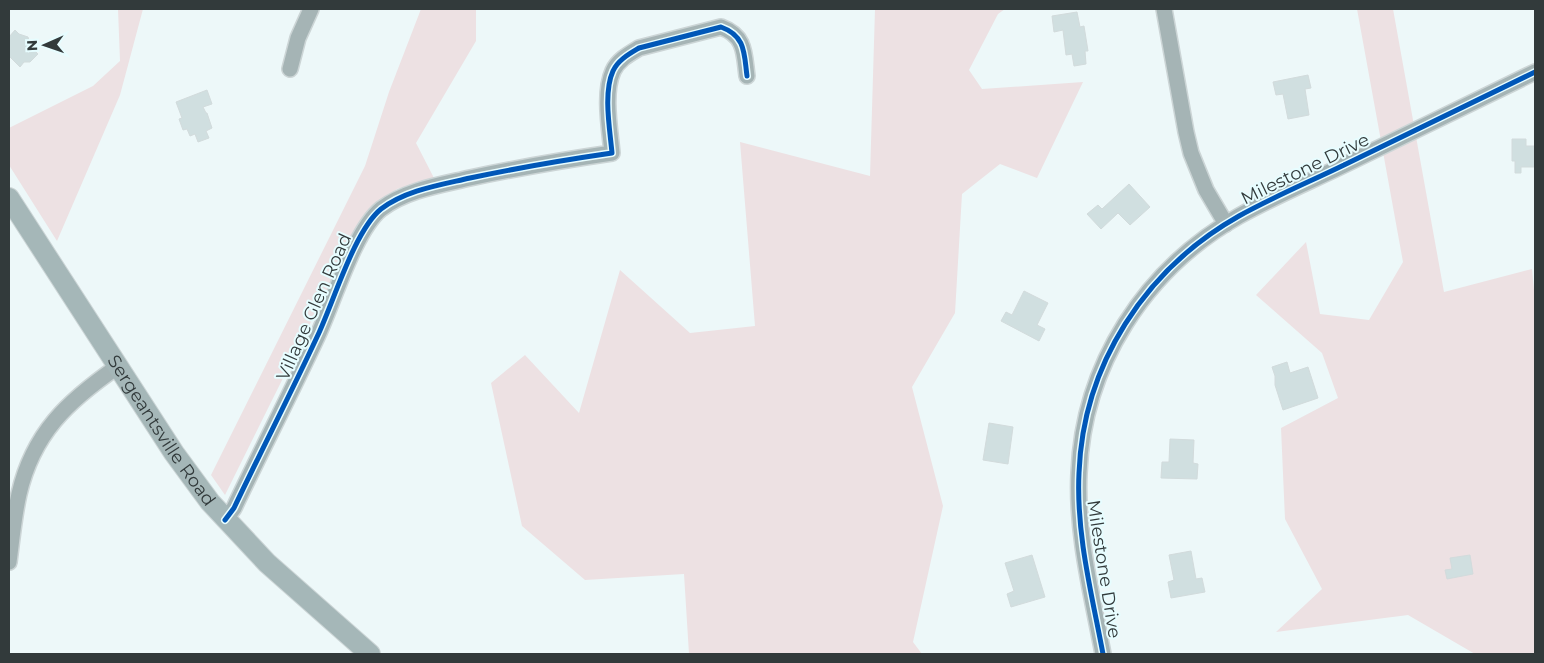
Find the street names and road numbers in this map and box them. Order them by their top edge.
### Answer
street label: Milestone Drive [1237,128,1373,210]
street label: Village Glen Road [272,230,356,384]
street label: Sergeantsville Road [103,351,220,510]
street label: Milestone Drive [1082,498,1126,640]

